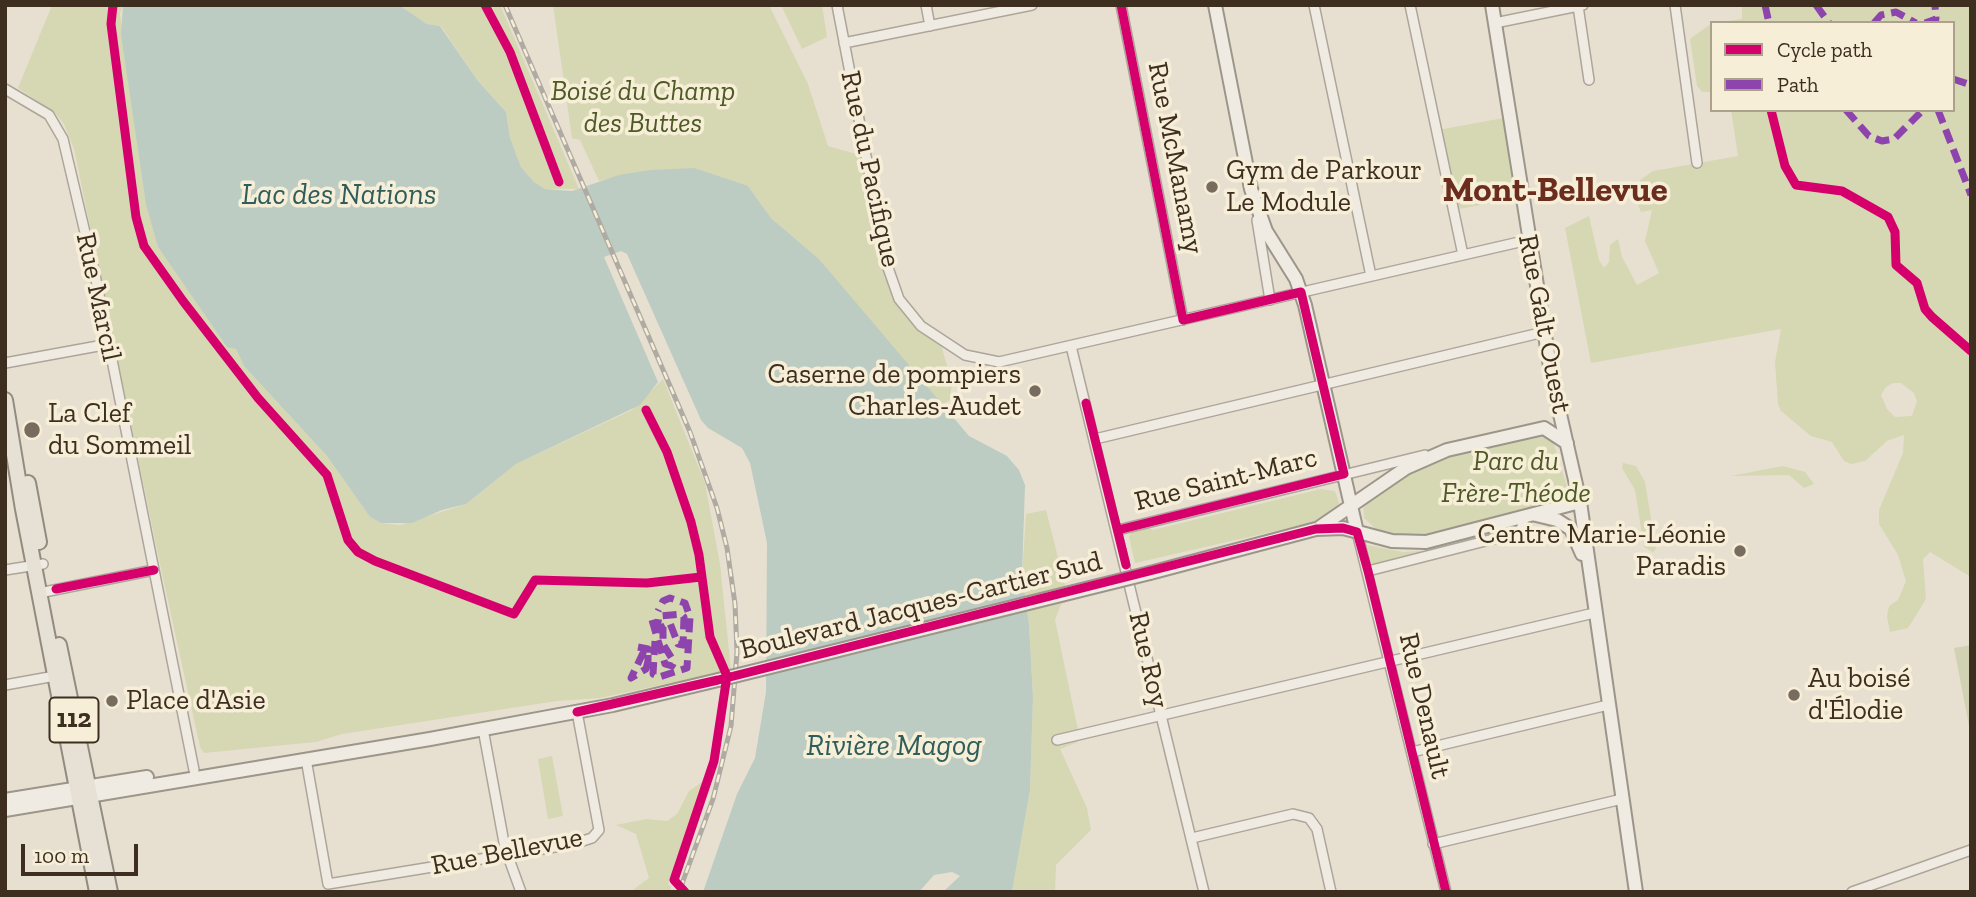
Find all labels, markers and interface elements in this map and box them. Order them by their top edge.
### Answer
legend [1710,21,1955,112]
text: Cycle path [1777,37,1872,62]
street label: Rue McManamy [1140,59,1210,257]
street label: Rue du Pacifique [833,68,907,270]
text: Path [1777,72,1819,97]
park label: Boisé du Champ des Buttes [551,75,735,141]
place label: Gym de Parkour Le Module [1226,154,1422,220]
district label: Mont-Bellevue [1442,170,1668,212]
water label: Lac des Nations [242,177,436,213]
marker: Gym de Parkour Le Module [1204,179,1220,195]
street label: Rue Marcil [68,230,128,364]
street label: Rue Galt Ouest [1510,232,1578,416]
place label: Caserne de pompiers Charles-Audet [767,358,1021,424]
marker: Caserne de pompiers Charles-Audet [1027,383,1043,399]
place label: La Clef du Sommeil [48,397,191,463]
marker: La Clef du Sommeil [22,420,42,440]
street label: Rue Saint-Marc [1131,441,1321,519]
park label: Parc du Frère-Théode [1441,445,1591,511]
place label: Centre Marie-Léonie Paradis [1477,518,1726,584]
marker: Centre Marie-Léonie Paradis [1732,543,1748,559]
street label: Boulevard Jacques-Cartier Sud [737,545,1105,667]
street label: Rue Roy [1121,609,1175,711]
street label: Rue Denault [1391,630,1457,782]
place label: Au boisé d'Élodie [1808,662,1910,728]
place label: Place d'Asie [126,684,266,718]
marker: Au boisé d'Élodie [1786,687,1802,703]
marker: Place d'Asie [104,693,120,709]
road number: 112 [50,698,98,742]
water label: Rivière Magog [806,728,982,764]
street label: Rue Bellevue [429,821,585,883]
scale bar [24,830,142,874]
text: 100 m [34,843,89,868]

